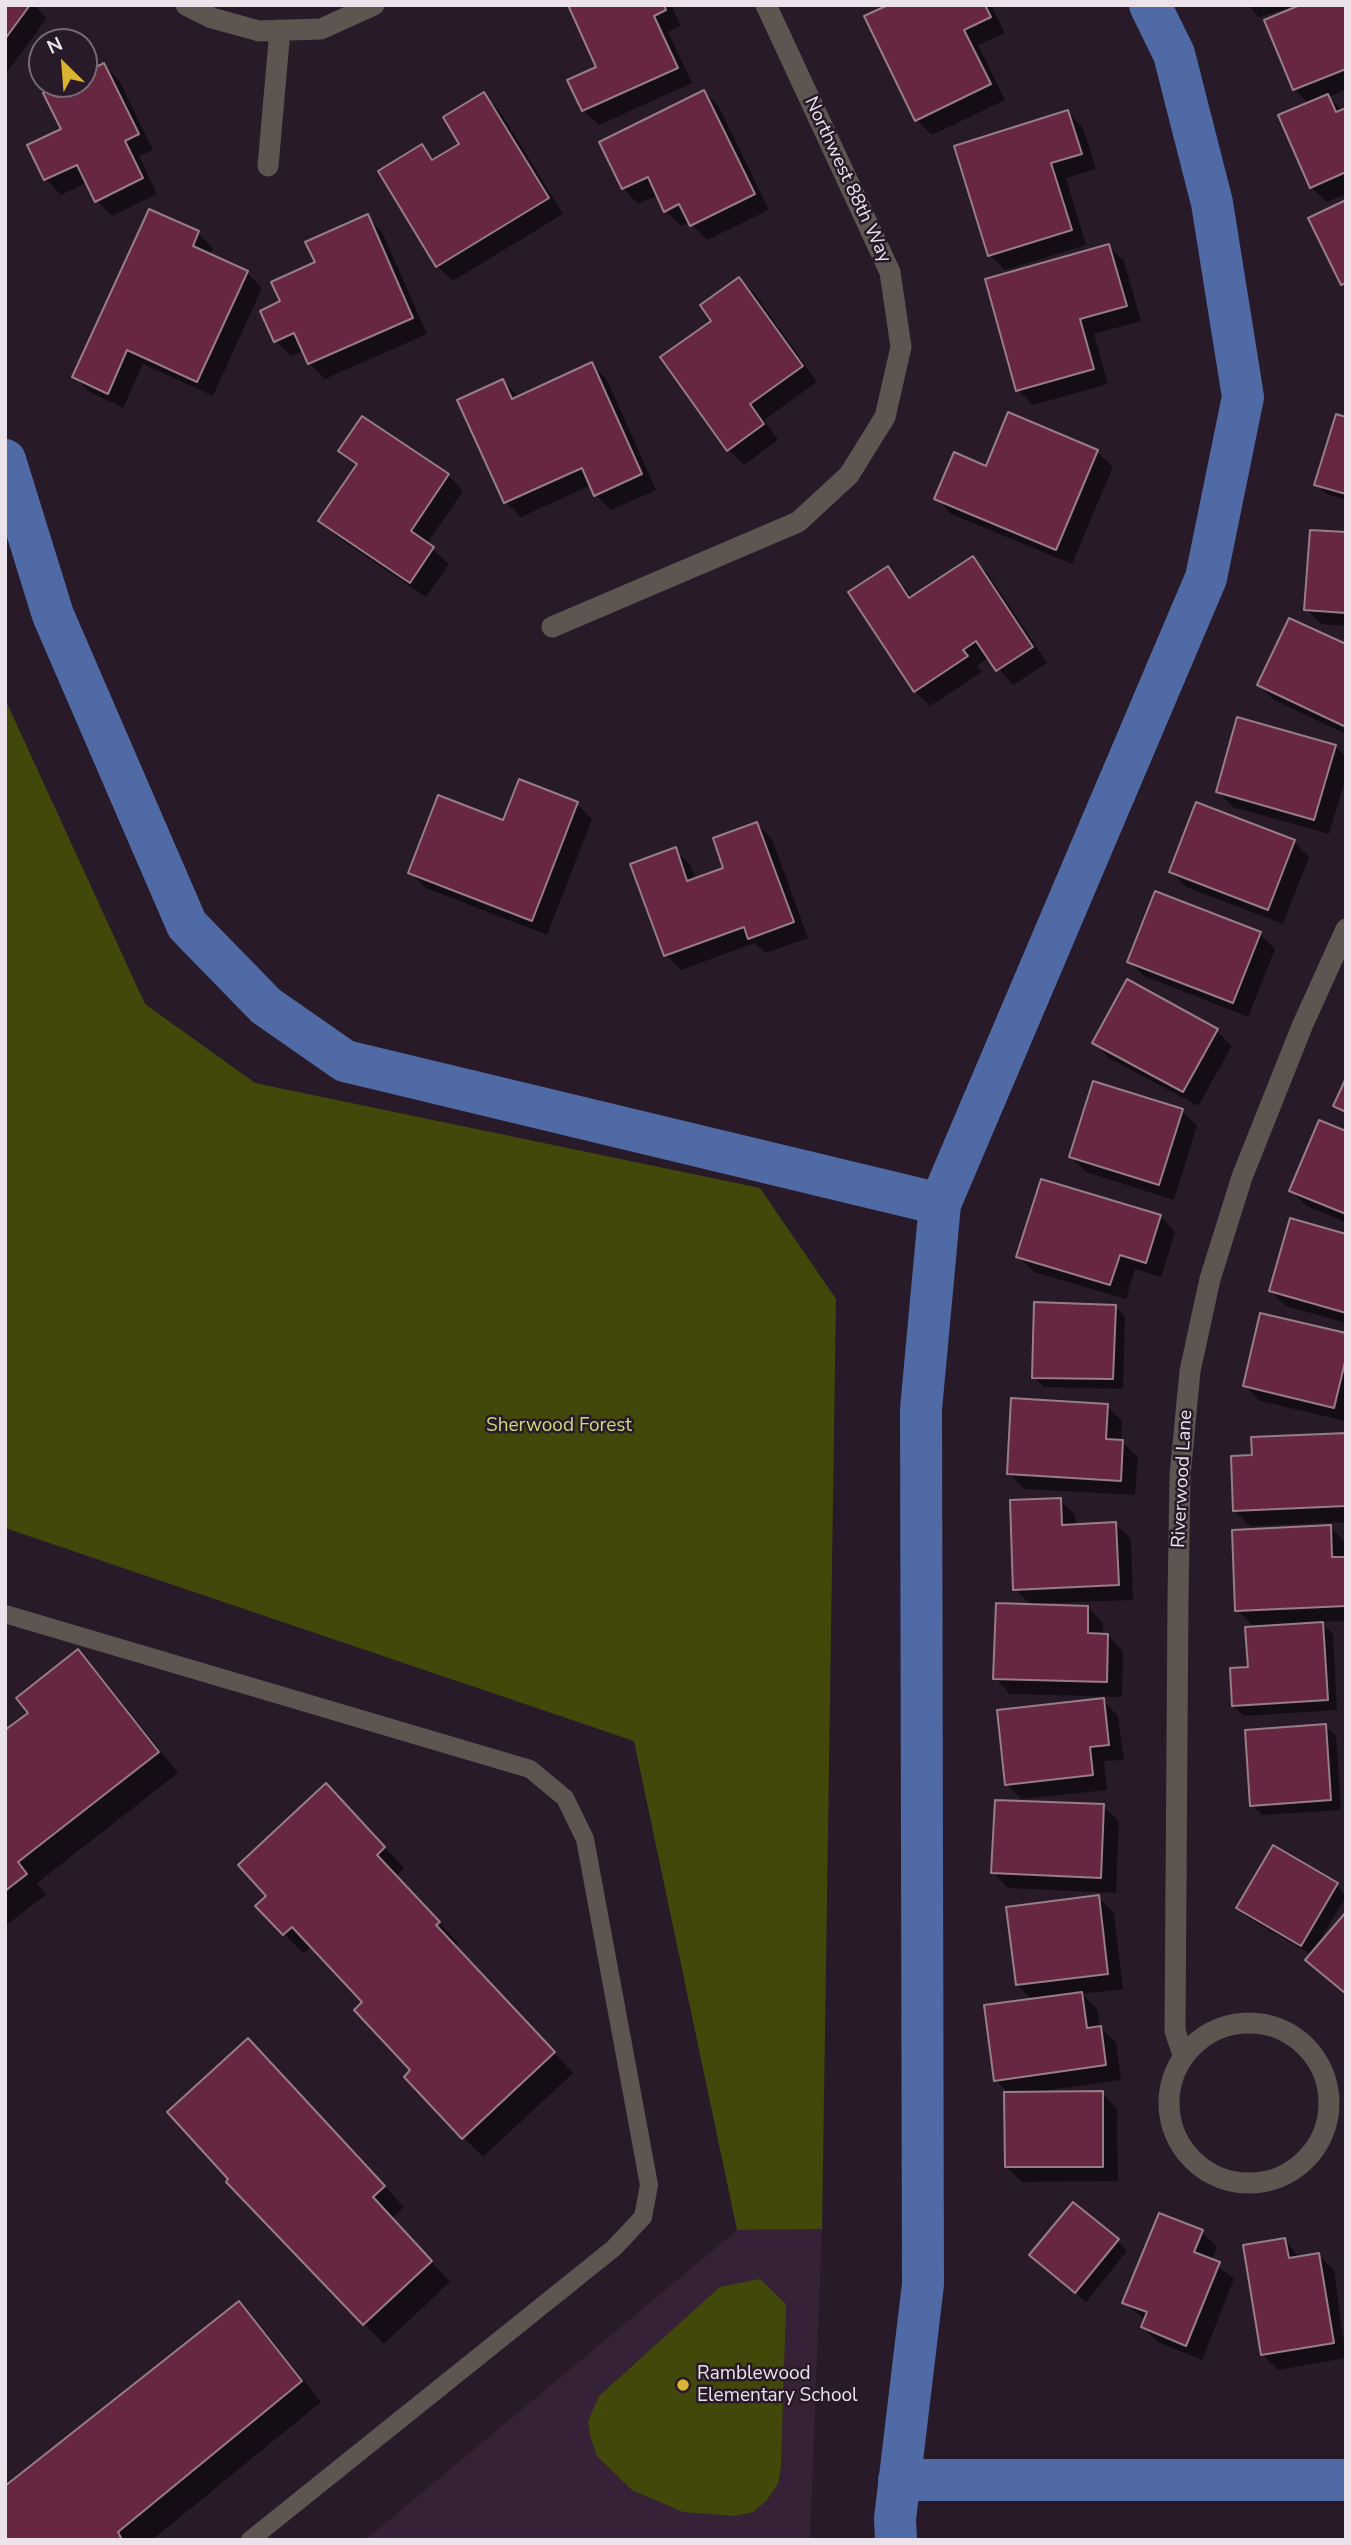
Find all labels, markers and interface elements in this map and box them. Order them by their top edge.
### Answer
north arrow [28,28,98,98]
text: N [43,31,67,61]
street label: Northwest 88th Way [799,93,895,267]
street label: Riverwood Lane [1168,1409,1198,1549]
park label: Sherwood Forest [486,1415,632,1437]
place label: Ramblewood Elementary School [697,2363,858,2407]
marker: Ramblewood Elementary School [675,2377,691,2393]

